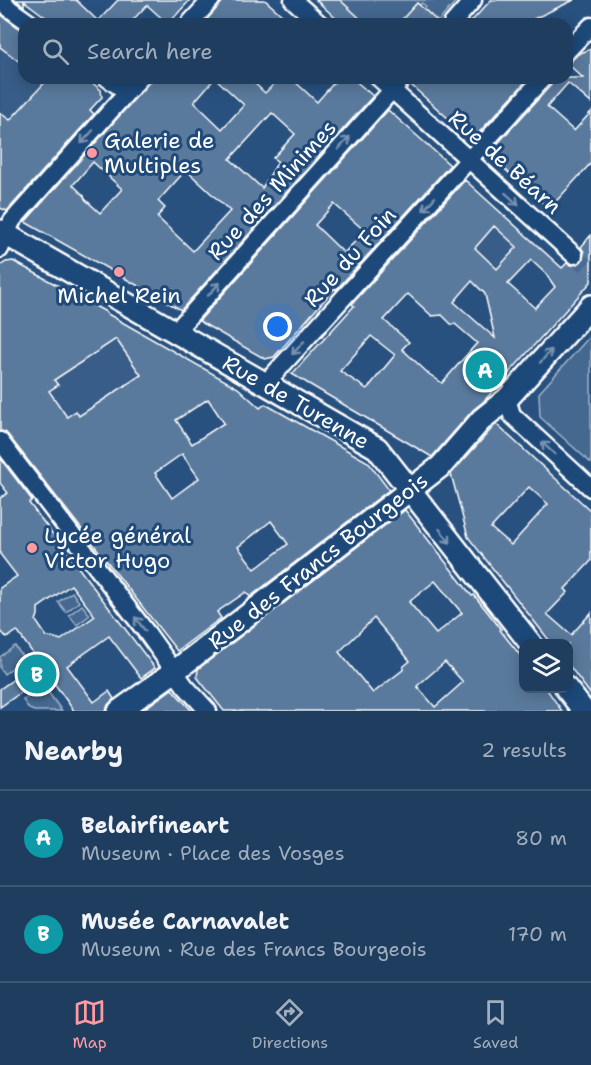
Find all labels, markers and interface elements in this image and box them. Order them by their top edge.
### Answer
search box [18,18,573,84]
icon: search [39,35,72,68]
text: Search here [87,37,213,66]
street label: Rue de Béarn [442,104,568,220]
street label: Rue des Minimes [201,114,343,266]
place label: Galerie de Multiples [104,126,214,180]
one-way arrow [80,129,94,144]
one-way arrow [337,136,351,151]
marker: Galerie de Multiples [85,146,99,160]
one-way arrow [504,192,519,206]
one-way arrow [422,196,436,211]
street label: Rue du Foin [297,201,403,313]
marker: Michel Rein [112,265,126,279]
place label: Michel Rein [57,281,181,310]
one-way arrow [207,281,221,296]
your location [263,312,292,341]
one-way arrow [291,340,305,355]
street label: Rue de Turenne [217,348,375,456]
pin: A [466,348,504,392]
one-way arrow [539,348,553,363]
one-way arrow [541,441,556,455]
street label: Rue des Francs Bourgeois [202,466,434,656]
place label: Lycée général Victor Hugo [44,521,191,575]
one-way arrow [439,528,452,544]
marker: Lycée général Victor Hugo [25,541,39,555]
one-way arrow [134,616,147,632]
map controls [519,639,573,693]
button: layers [519,639,573,693]
pin: B [18,652,57,696]
text: Nearby [24,733,123,768]
text: 2 results [481,737,567,763]
text: Belairfineart [81,811,229,840]
text: A [36,825,51,851]
text: 80 m [515,825,567,851]
text: Museum · Place des Vosges [81,840,345,866]
text: Musée Carnavalet [81,907,289,936]
text: B [37,921,50,947]
text: 170 m [508,921,567,947]
text: Museum · Rue des Francs Bourgeois [81,936,427,962]
tab: Map [73,996,107,1053]
tab: Directions [252,996,328,1053]
tab: Saved [473,996,519,1053]

